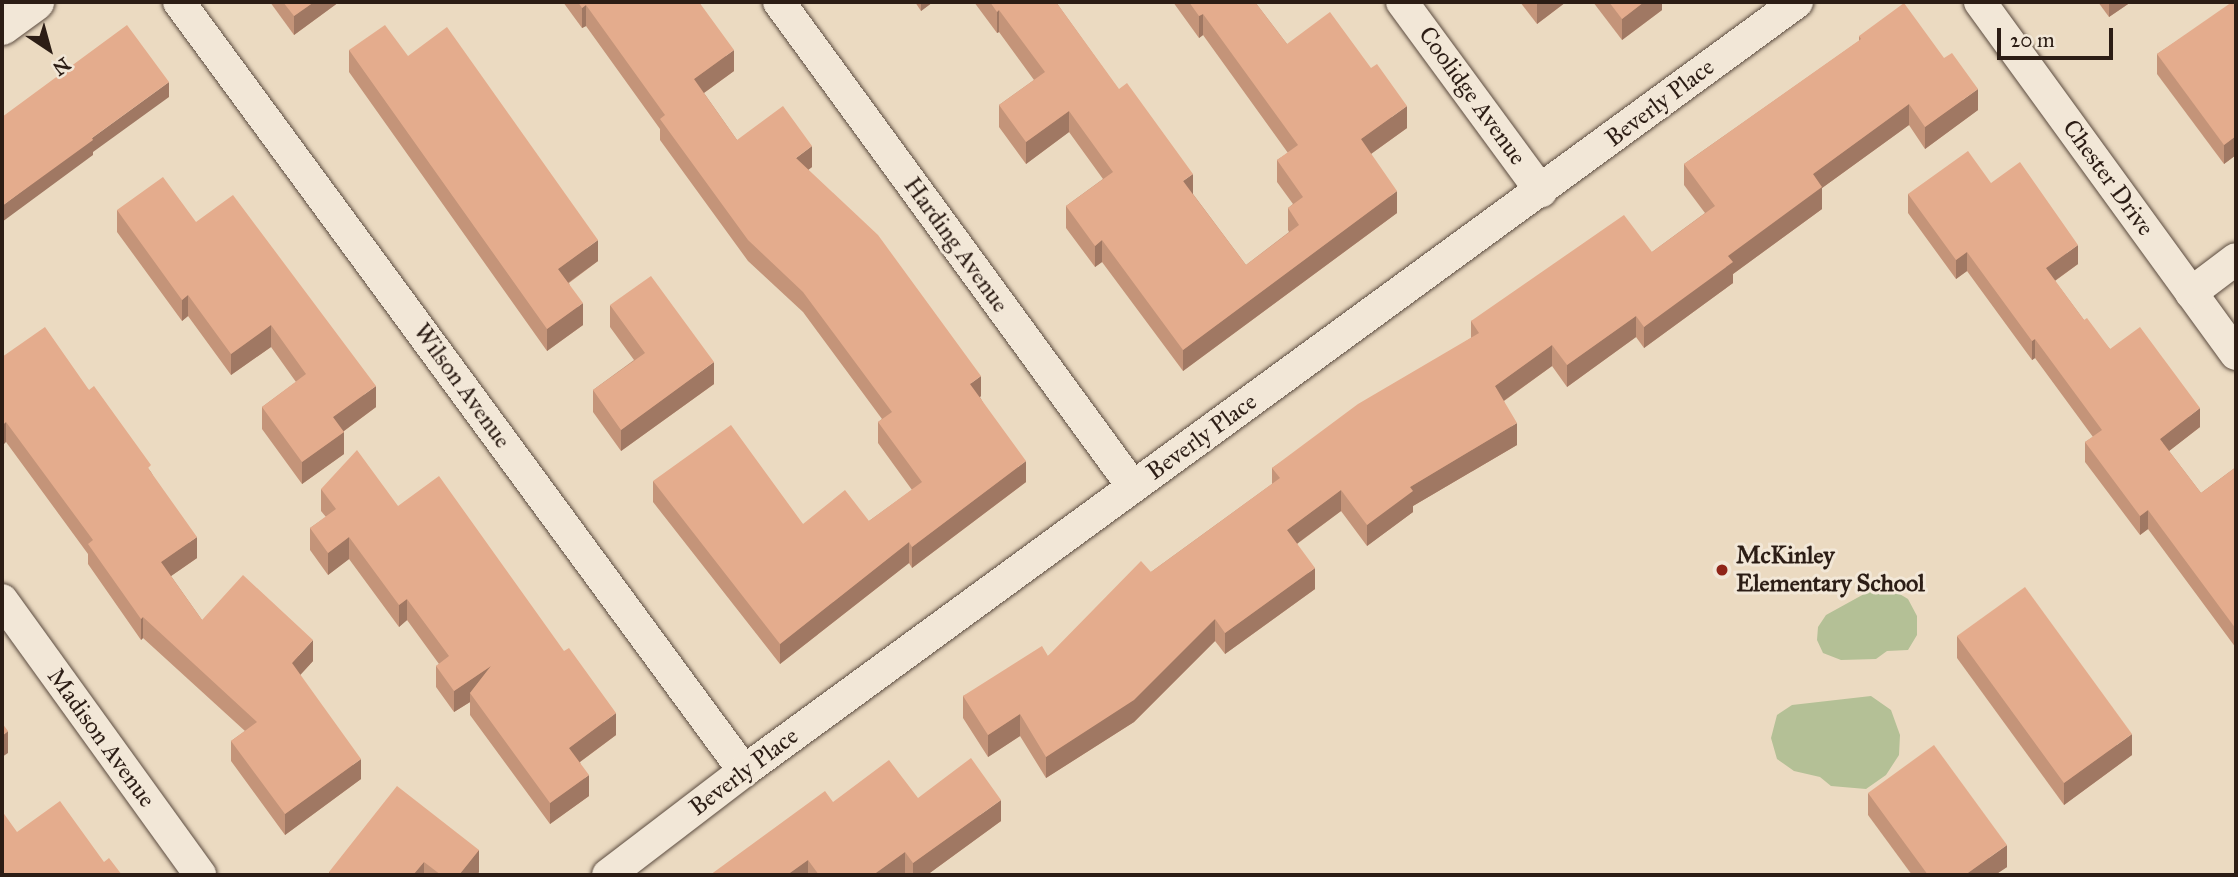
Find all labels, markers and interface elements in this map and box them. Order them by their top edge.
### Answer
north arrow [14,14,84,84]
scale bar [2000,14,2116,58]
street label: Coolidge Avenue [1412,21,1532,171]
text: 20 m [2010,27,2055,53]
text: N [48,52,75,80]
street label: Beverly Place [1600,53,1720,153]
street label: Chester Drive [2056,114,2160,242]
street label: Harding Avenue [897,172,1015,318]
street label: Wilson Avenue [407,318,517,454]
street label: Beverly Place [1141,387,1263,487]
place label: McKinley Elementary School [1736,542,1925,598]
marker: McKinley Elementary School [1714,562,1730,578]
street label: Madison Avenue [41,663,161,813]
street label: Beverly Place [684,722,804,822]

